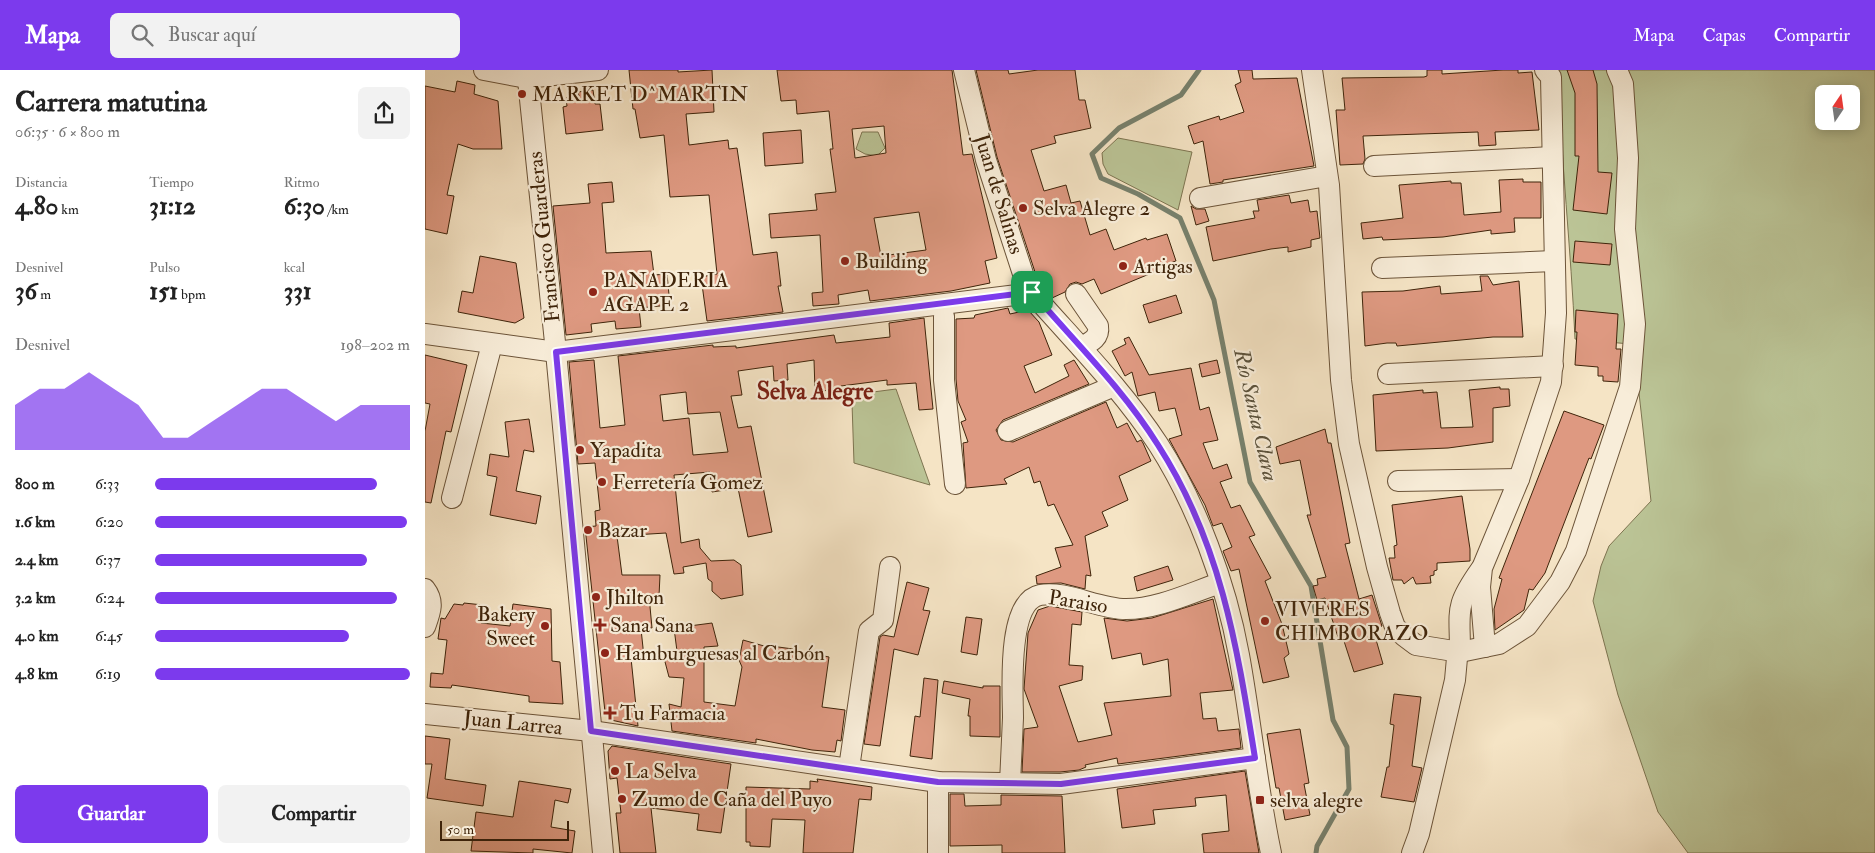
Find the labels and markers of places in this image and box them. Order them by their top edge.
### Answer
place label: MARKET D^MARTIN [532,81,748,108]
marker: MARKET D^MARTIN [516,88,528,100]
place label: Selva Alegre 2 [1033,195,1150,222]
marker: Selva Alegre 2 [1017,202,1029,214]
place label: Building [855,248,928,275]
place label: Artigas [1132,253,1193,280]
marker: Building [839,255,851,267]
marker: Artigas [1117,260,1129,272]
place label: PANADERIA AGAPE 2 [602,267,729,318]
pin [1011,271,1053,313]
marker: PANADERIA AGAPE 2 [587,286,599,298]
place label: Yapadita [590,437,662,464]
marker: Yapadita [574,444,586,456]
place label: Ferretería Gomez [612,469,763,496]
marker: Ferretería Gomez [596,476,608,488]
place label: Bazar [598,517,647,544]
marker: Bazar [582,524,594,536]
place label: Jhilton [605,584,664,611]
marker: Jhilton [590,591,602,603]
place label: VIVERES CHIMBORAZO [1275,596,1428,647]
place label: Bakery Sweet [477,601,536,652]
place label: Sana Sana [610,612,694,639]
marker: VIVERES CHIMBORAZO [1259,615,1271,627]
marker: Sana Sana [594,619,606,631]
marker: Bakery Sweet [539,620,551,632]
place label: Hamburguesas al Carbón [615,640,825,667]
marker: Hamburguesas al Carbón [599,647,611,659]
place label: Tu Farmacia [620,700,726,727]
marker: Tu Farmacia [604,707,616,719]
place label: La Selva [625,758,697,785]
marker: La Selva [609,765,621,777]
place label: Zumo de Caña del Puyo [632,786,832,813]
place label: selva alegre [1270,787,1363,814]
marker: Zumo de Caña del Puyo [616,793,628,805]
marker: selva alegre [1254,794,1266,806]

